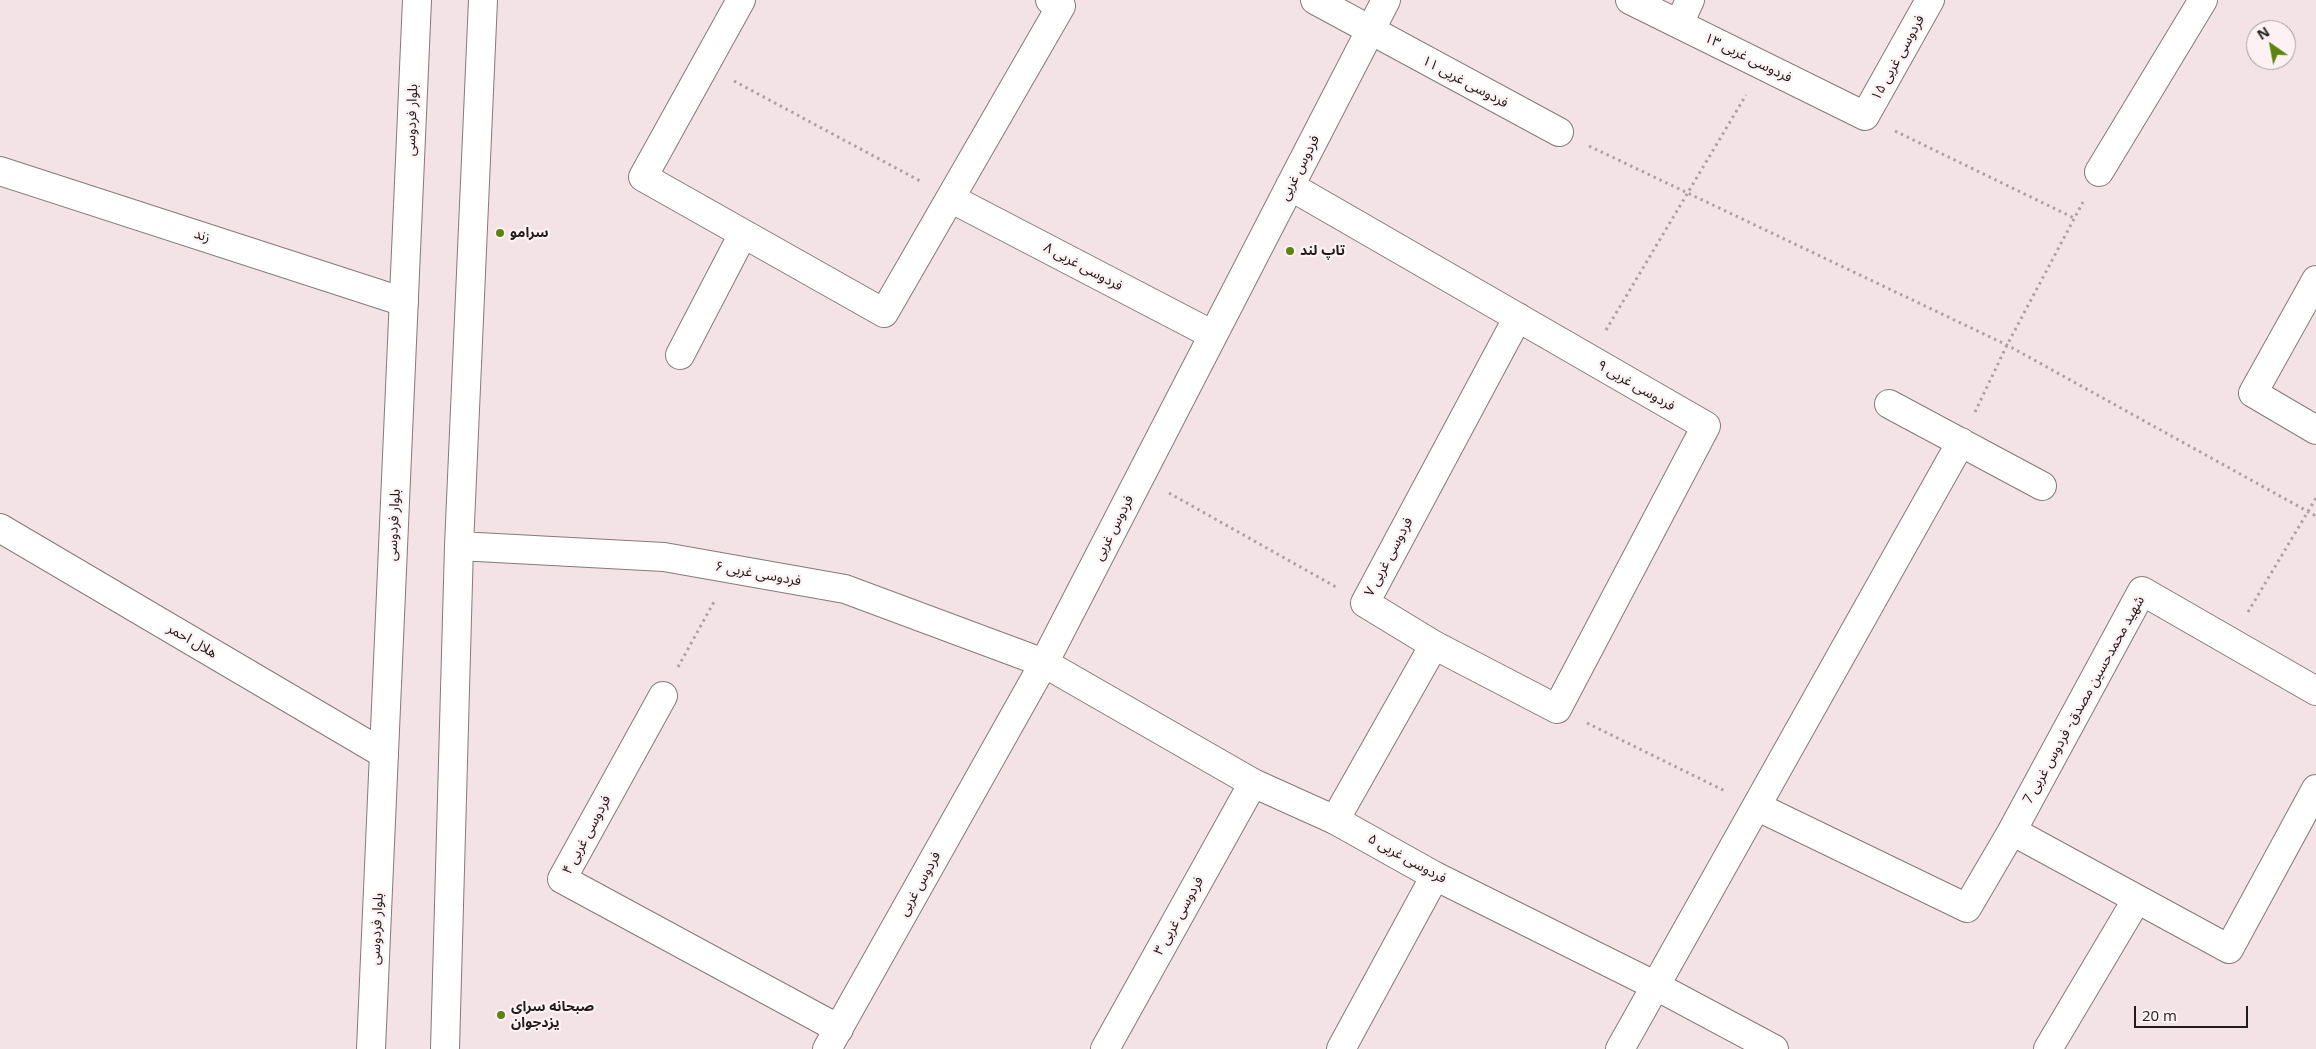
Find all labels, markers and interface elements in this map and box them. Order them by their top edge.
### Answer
street label: فردوسی غربی ۱۵ [1868,12,1928,104]
north arrow [2246,20,2296,70]
text: N [2253,22,2273,44]
street label: فردوسی غربی ۱۳ [1702,30,1794,86]
street label: فردوسی غربی ۱۱ [1419,52,1511,112]
street label: بلوار فردوسی [402,84,422,156]
street label: فردوس غربی [1276,133,1324,203]
place label: سرامو [510,225,549,241]
street label: زند [192,226,212,246]
marker: سرامو [494,227,506,239]
street label: فردوسی غربی ۸ [1041,239,1125,295]
place label: تاپ لند [1300,243,1345,259]
marker: تاپ لند [1284,245,1296,257]
street label: فردوسی غربی ۹ [1594,357,1678,415]
street label: بلوار فردوسی [384,488,404,562]
street label: فردوس غربی [1090,493,1138,563]
street label: فردوسی غربی ۷ [1361,515,1417,599]
street label: فردوسی غربی ۶ [714,558,802,590]
street label: شهید محمدحسین مصدق- فردوس غربی 7 [2020,593,2148,807]
street label: هلال احمر [164,620,220,662]
street label: فردوسی غربی ۴ [559,793,615,877]
street label: فردوسی غربی ۵ [1365,831,1449,887]
street label: فردوس غربی [895,849,945,919]
street label: فردوسی غربی ۳ [1151,874,1207,958]
street label: بلوار فردوسی [367,892,387,966]
scale bar [2136,996,2250,1028]
place label: صبحانه سرای یزدجوان [511,999,594,1032]
text: 20 m [2142,1005,2177,1025]
marker: صبحانه سرای یزدجوان [495,1009,507,1021]

